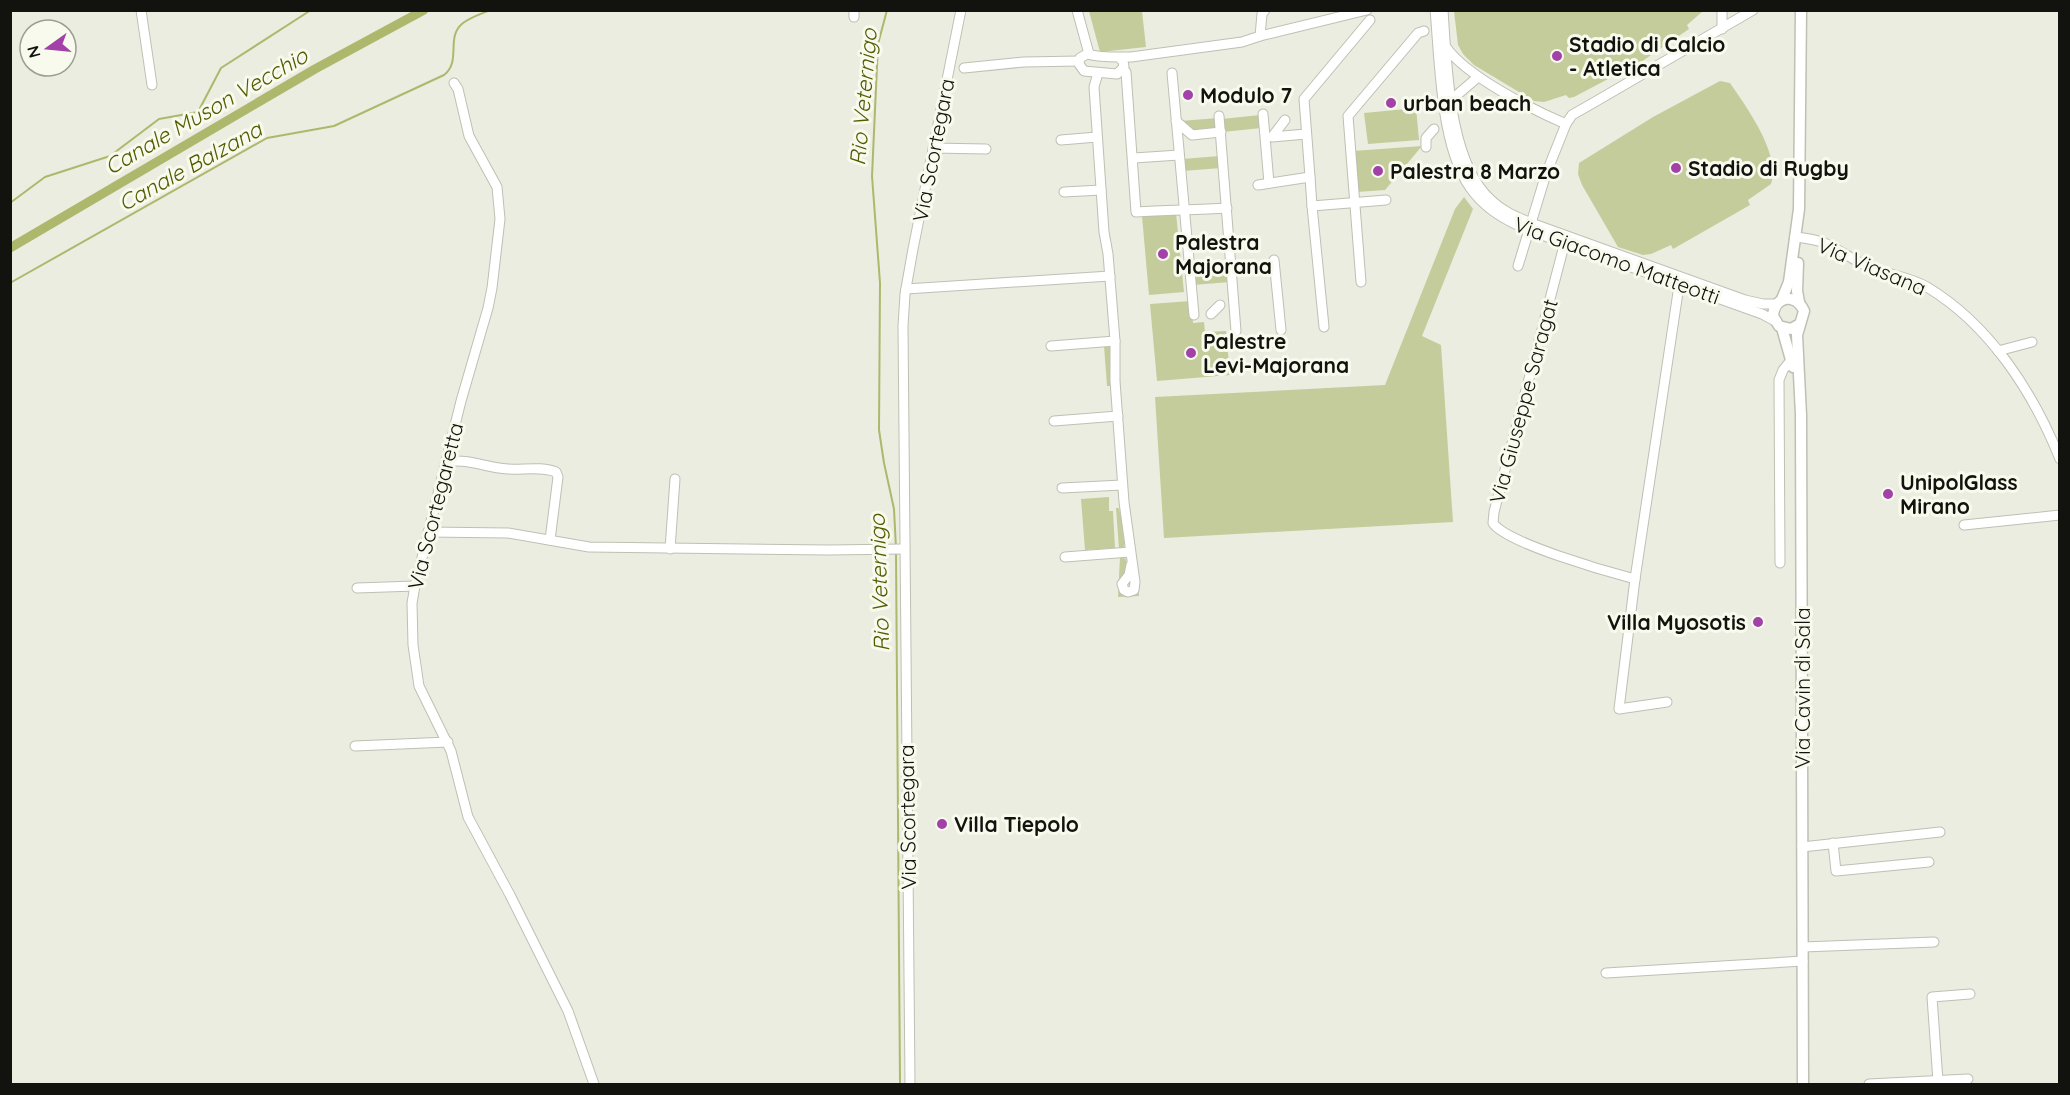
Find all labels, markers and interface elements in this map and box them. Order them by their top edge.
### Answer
north arrow [18,18,78,78]
water label: Rio Veternigo [843,26,883,167]
place label: Stadio di Calcio - Atletica [1569,31,1725,81]
water label: Canale Muson Vecchio [99,41,314,181]
text: N [22,44,45,60]
marker: Stadio di Calcio - Atletica [1550,49,1564,63]
street label: Via Scortegara [906,76,960,224]
place label: Modulo 7 [1200,82,1292,108]
marker: Modulo 7 [1181,88,1195,102]
place label: urban beach [1403,90,1531,116]
marker: urban beach [1384,96,1398,110]
water label: Canale Balzana [113,114,268,217]
place label: Stadio di Rugby [1688,155,1849,181]
place label: Palestra 8 Marzo [1390,158,1560,184]
marker: Stadio di Rugby [1669,161,1683,175]
marker: Palestra 8 Marzo [1371,164,1385,178]
street label: Via Giacomo Matteotti [1510,211,1724,309]
place label: Palestra Majorana [1175,229,1272,279]
street label: Via Viasana [1814,231,1930,301]
marker: Palestra Majorana [1156,247,1170,261]
street label: Via Giuseppe Saragat [1483,296,1563,506]
place label: Palestre Levi-Majorana [1203,328,1349,378]
marker: Palestre Levi-Majorana [1184,346,1198,360]
street label: Via Scortegaretta [402,420,468,592]
place label: UnipolGlass Mirano [1900,469,2018,519]
marker: UnipolGlass Mirano [1881,487,1895,501]
water label: Rio Veternigo [863,512,895,652]
street label: Via Cavin di Sala [1789,607,1815,769]
place label: Villa Myosotis [1607,609,1746,635]
marker: Villa Myosotis [1751,615,1765,629]
street label: Via Scortegara [893,744,921,890]
place label: Villa Tiepolo [954,811,1079,837]
marker: Villa Tiepolo [935,817,949,831]

